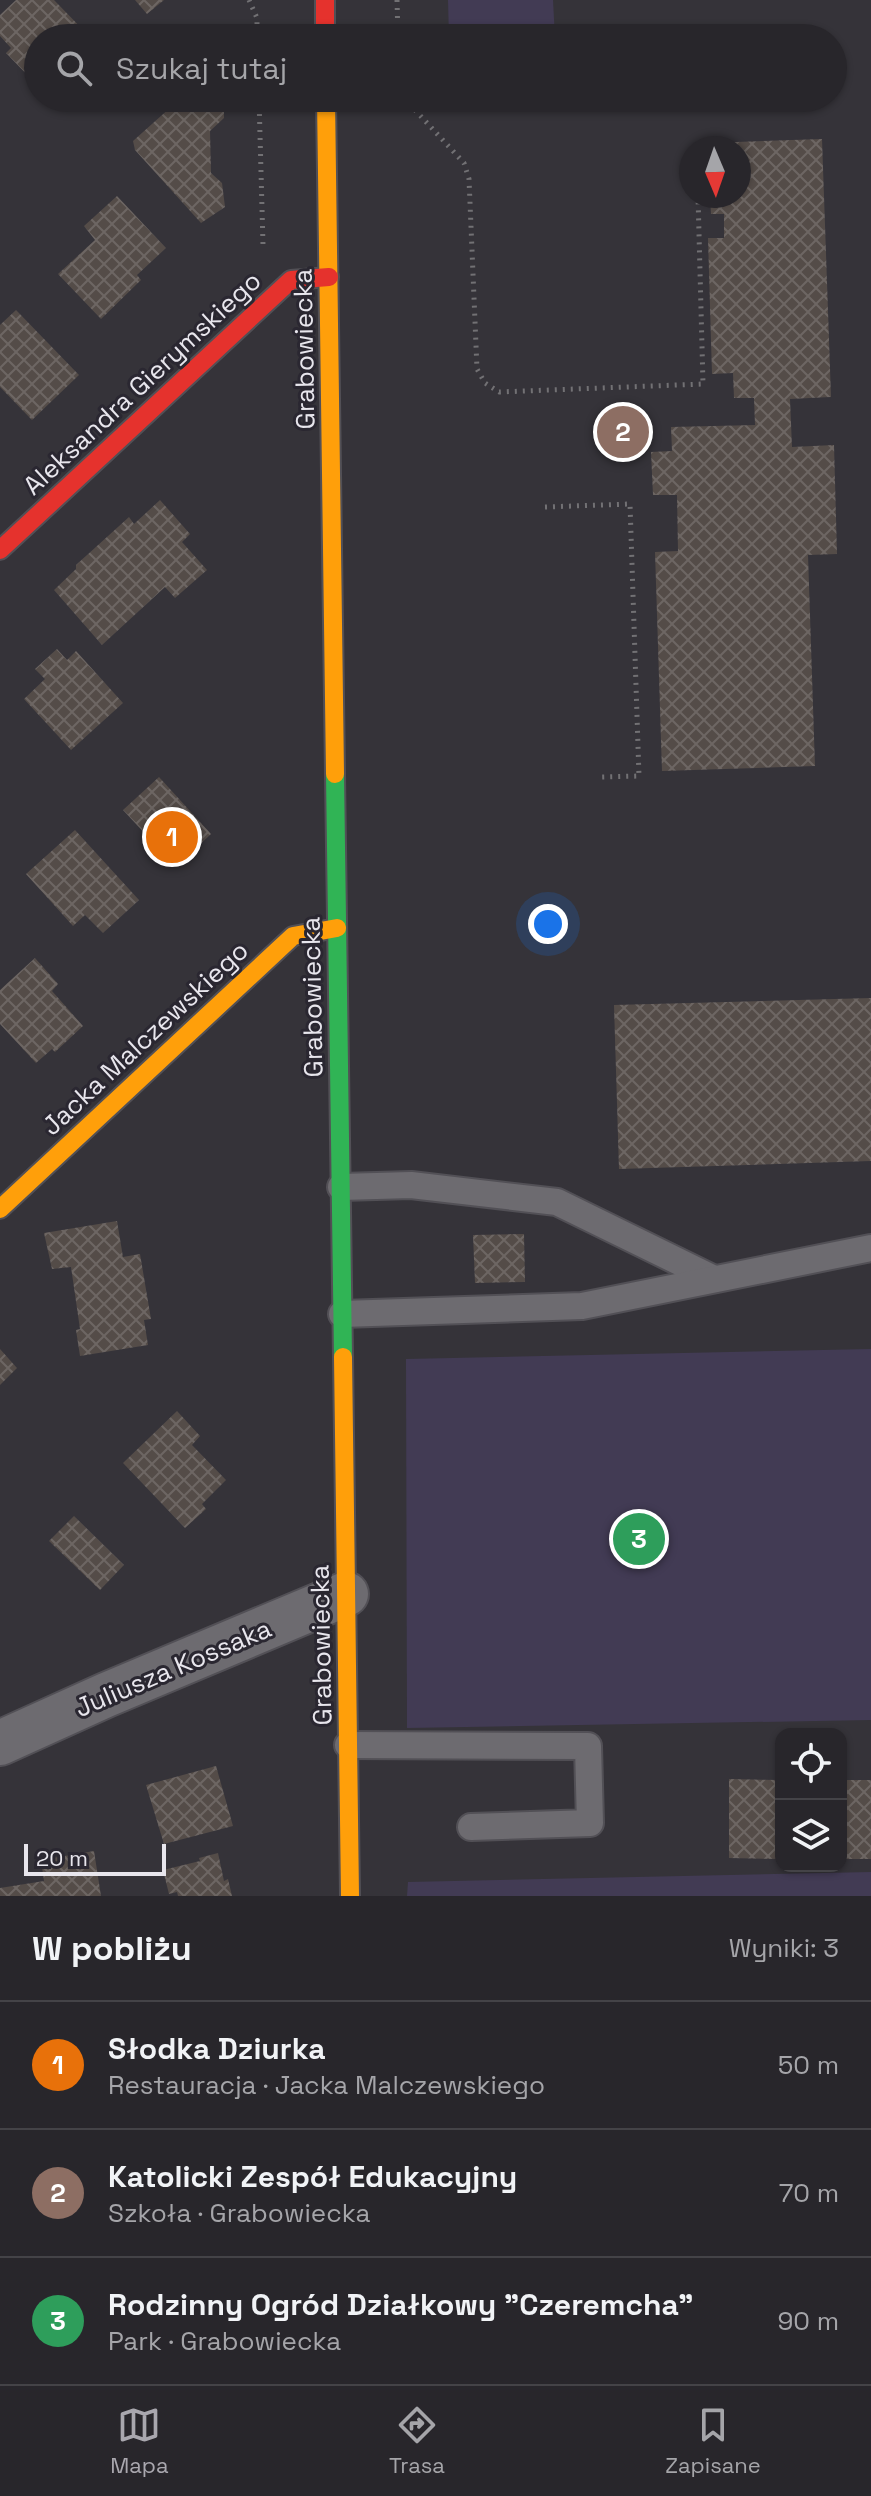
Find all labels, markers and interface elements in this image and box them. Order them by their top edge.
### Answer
search box [24,24,847,112]
icon: search [52,46,96,90]
text: Szukaj tutaj [116,49,287,88]
north arrow [679,136,751,208]
street label: Aleksandra Gierymskiego [16,264,268,502]
street label: Grabowiecka [286,268,322,430]
pin: 2 [597,402,649,462]
pin: 1 [146,807,198,867]
your location [528,904,568,944]
street label: Grabowiecka [294,916,330,1078]
street label: Jacka Malczewskiego [35,933,255,1143]
pin: 3 [613,1509,665,1569]
street label: Grabowiecka [303,1564,339,1726]
street label: Juliusza Kossaka [69,1611,277,1725]
map controls [775,1728,847,1872]
button: locate [775,1728,847,1800]
button: layers [775,1800,847,1872]
scale bar [24,1840,166,1876]
text: 20 m [36,1844,88,1872]
text: W pobliżu [32,1927,192,1970]
text: Wyniki: 3 [729,1931,839,1965]
text: Słodka Dziurka [108,2029,326,2068]
text: 1 [52,2048,64,2082]
text: 50 m [778,2048,839,2082]
text: Restauracja · Jacka Malczewskiego [108,2068,545,2102]
text: Katolicki Zespół Edukacyjny [108,2157,517,2196]
text: 2 [50,2176,66,2210]
text: 70 m [779,2176,839,2210]
text: Szkoła · Grabowiecka [108,2196,370,2230]
text: Rodzinny Ogród Działkowy "Czeremcha" [108,2285,694,2324]
text: 3 [50,2304,66,2338]
text: 90 m [777,2304,839,2338]
text: Park · Grabowiecka [108,2324,341,2358]
tab: Mapa [110,2403,169,2479]
tab: Trasa [389,2403,445,2479]
tab: Zapisane [665,2403,761,2479]

